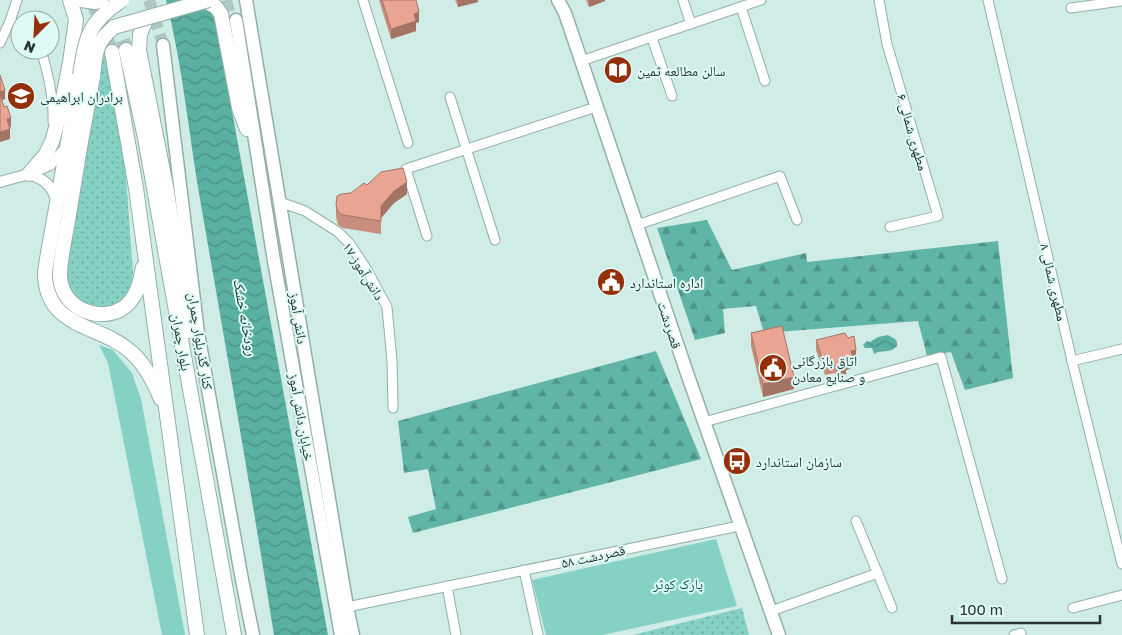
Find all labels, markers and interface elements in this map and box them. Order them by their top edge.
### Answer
north arrow [10,10,60,60]
text: N [21,37,38,57]
library icon: سالن مطالعه ثمین [603,55,633,85]
place label: سالن مطالعه ثمین [637,62,726,80]
school or university icon: برادران ابراهیمی [6,81,36,111]
place label: برادران ابراهیمی [40,88,123,106]
street label: ۶ مطهری شمالی [893,92,932,173]
street label: دانش‌آموز ۱۷ [339,239,389,304]
street label: ۸ مطهری شمالی [1036,241,1071,323]
public building icon: اداره استاندارد [596,267,626,297]
place label: اداره استاندارد [630,274,703,292]
water label: رودخانه خشک [229,277,262,357]
street label: دانش آموز [285,290,312,346]
street label: کنار گذربلوار چمران [184,291,217,391]
street label: قصردشت [653,299,686,351]
street label: بلوار چمران [168,312,195,372]
place label: اتاق بازرگانی و صنایع معادن [792,352,865,387]
public building icon: اتاق بازرگانی و صنایع معادن [758,353,788,383]
street label: خیابان دانش آموز [285,371,318,463]
bus stop icon: سازمان استاندارد [722,446,752,476]
place label: سازمان استاندارد [756,453,842,471]
street label: قصردشت ۵۸ [559,541,627,572]
park label: پارک کوثر [652,575,703,593]
scale bar [952,592,1100,624]
text: 100 m [960,600,1003,618]

